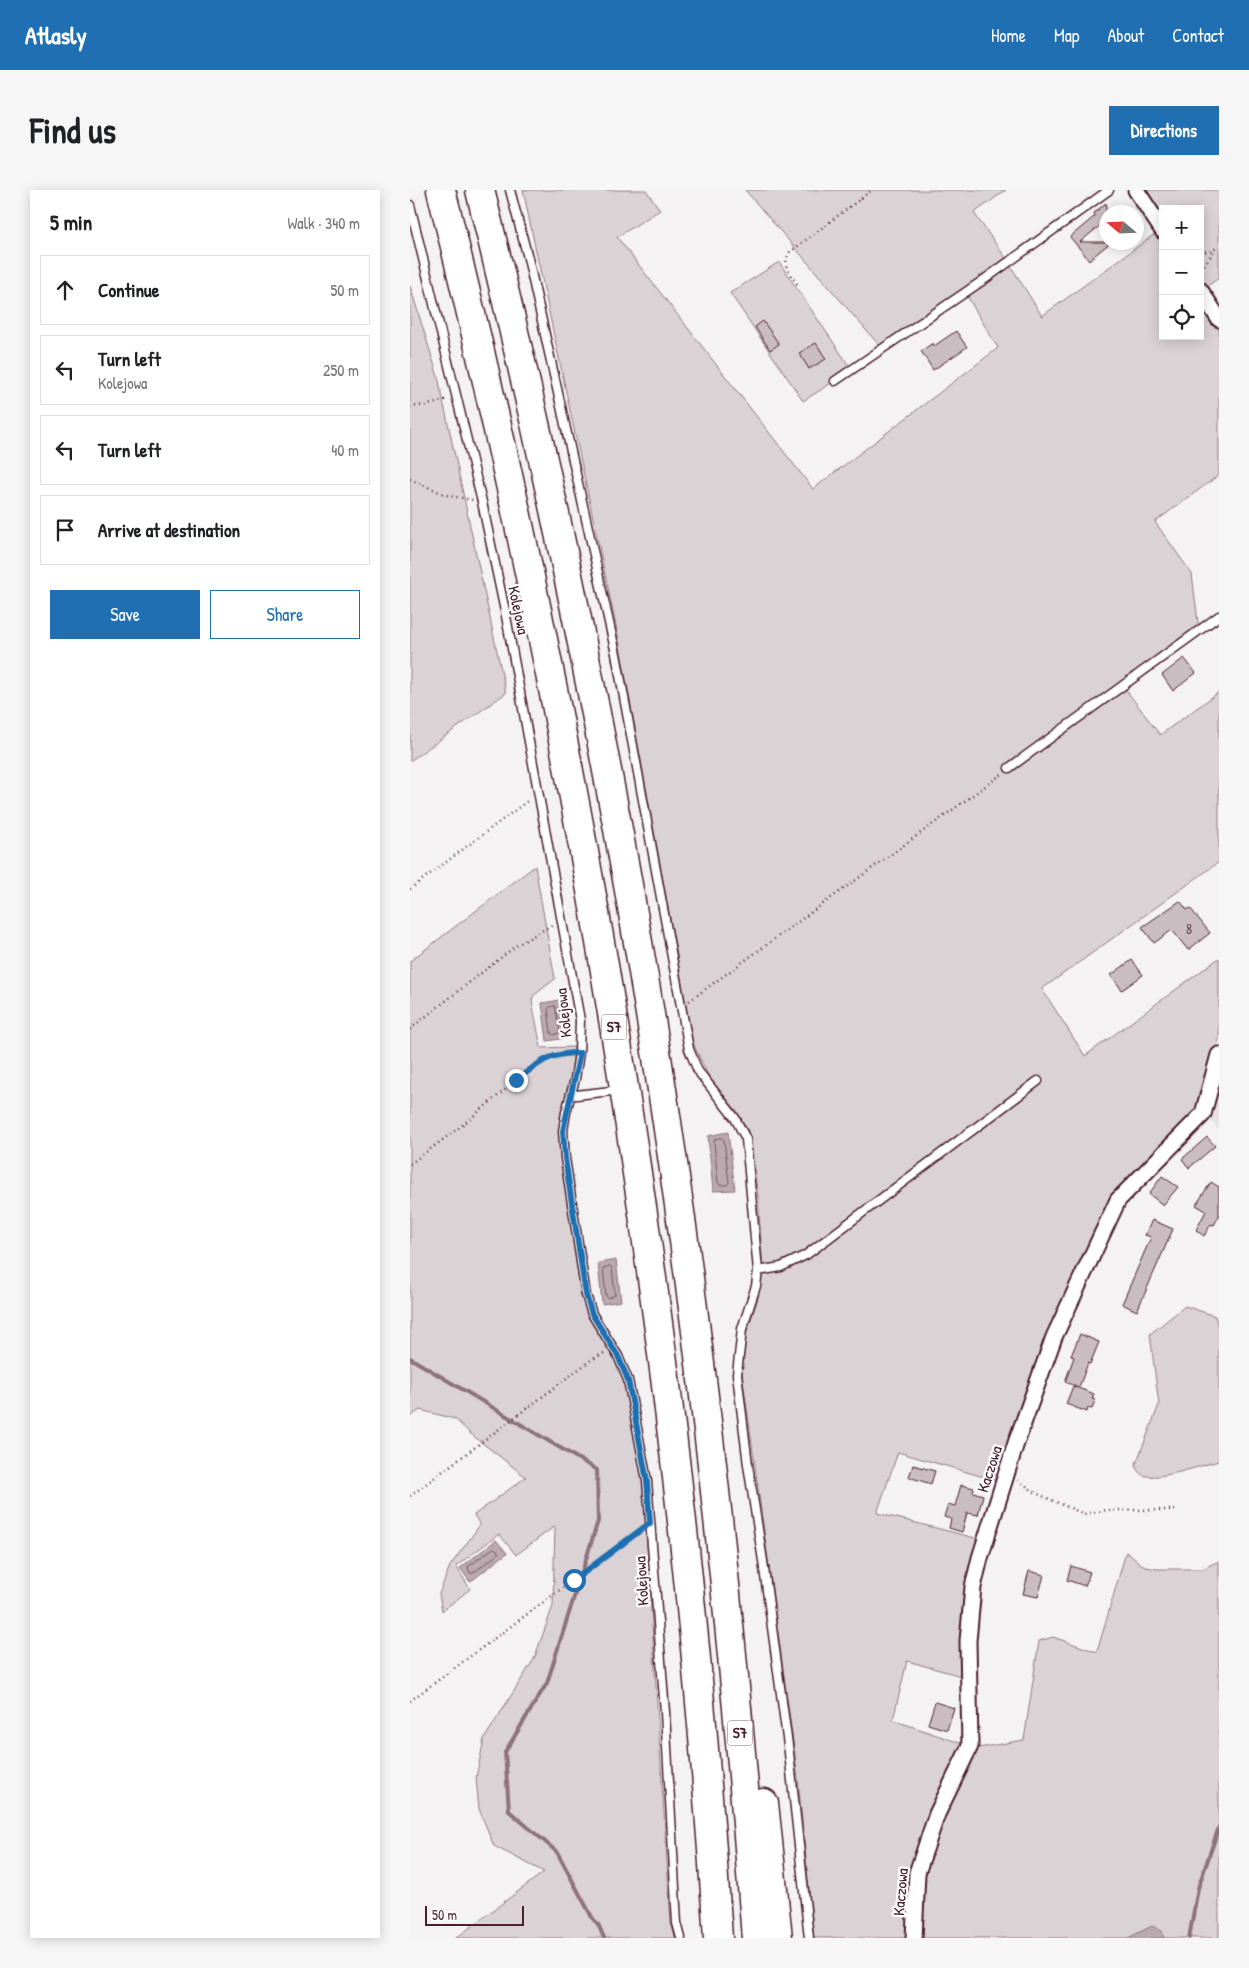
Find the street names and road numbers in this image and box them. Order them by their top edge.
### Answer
street label: Kolejowa [503,584,535,636]
street label: Kolejowa [549,987,577,1039]
road number: S7 [602,1014,626,1040]
street label: Kaczowa [971,1443,1007,1495]
street label: Kolejowa [628,1556,654,1606]
road number: S7 [728,1720,752,1746]
street label: Kaczowa [887,1867,913,1917]

